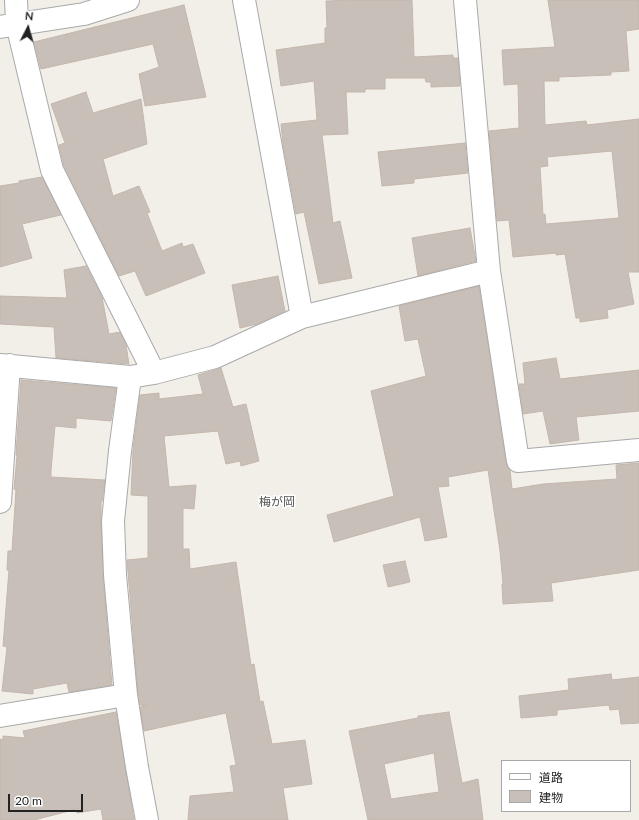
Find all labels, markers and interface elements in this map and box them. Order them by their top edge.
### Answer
north arrow [8,8,48,48]
text: N [24,9,34,22]
district label: 梅が岡 [259,495,295,509]
legend [501,760,631,812]
text: 道路 [539,770,563,785]
scale bar [10,786,85,812]
text: 建物 [539,790,563,805]
text: 20 m [15,793,42,808]

